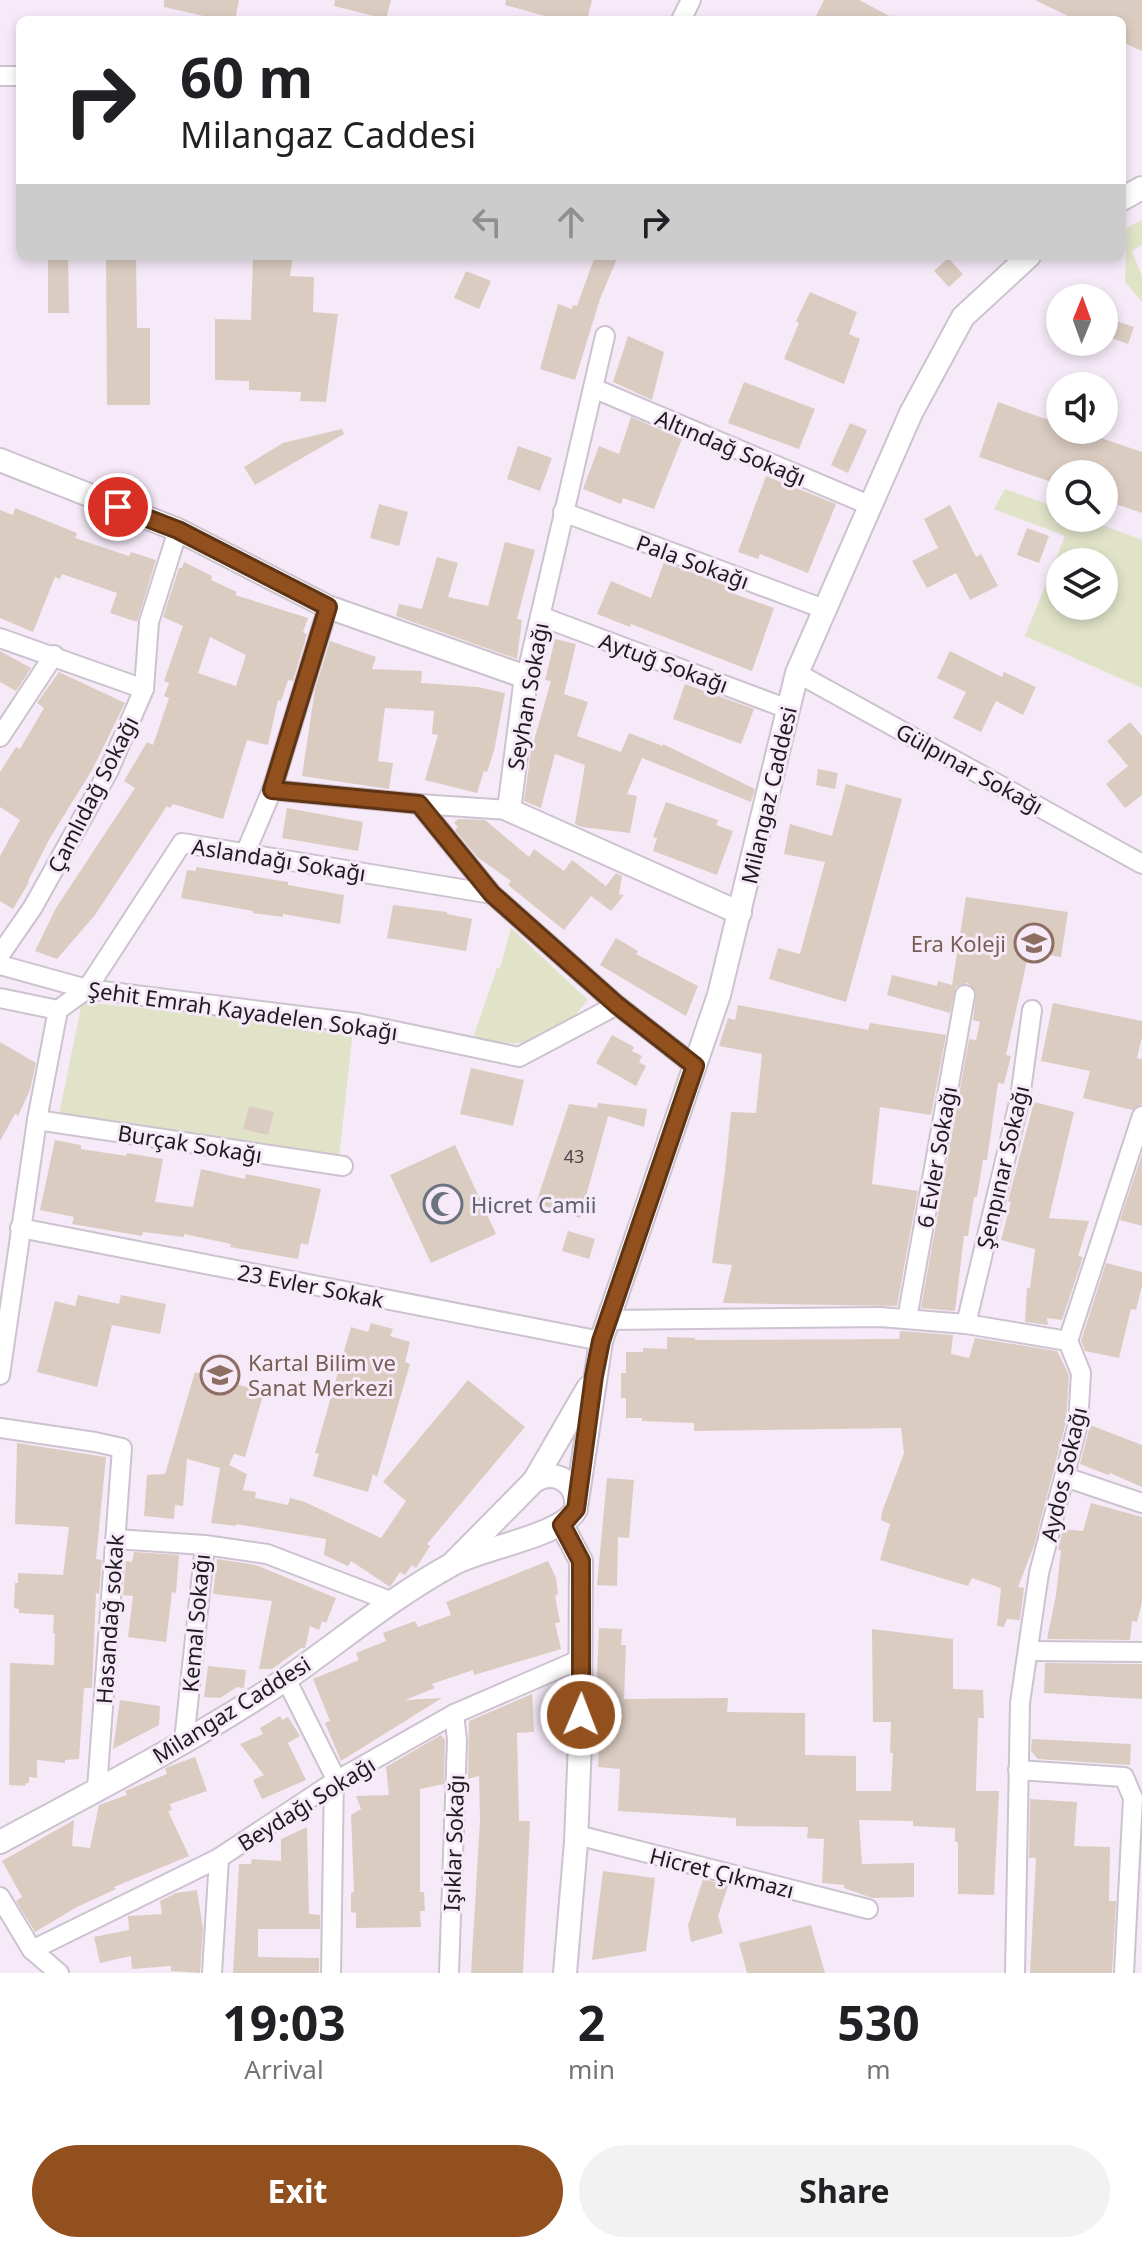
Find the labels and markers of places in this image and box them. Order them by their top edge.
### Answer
pin [84,473,152,541]
school or university icon: Era Koleji [1013,922,1055,964]
place label: Era Koleji [911,928,1006,958]
mosque icon: Hicret Camii [422,1183,464,1225]
place label: Hicret Camii [471,1189,596,1219]
place label: Kartal Bilim ve Sanat Merkezi [248,1347,396,1402]
school or university icon: Kartal Bilim ve Sanat Merkezi [199,1354,241,1396]

